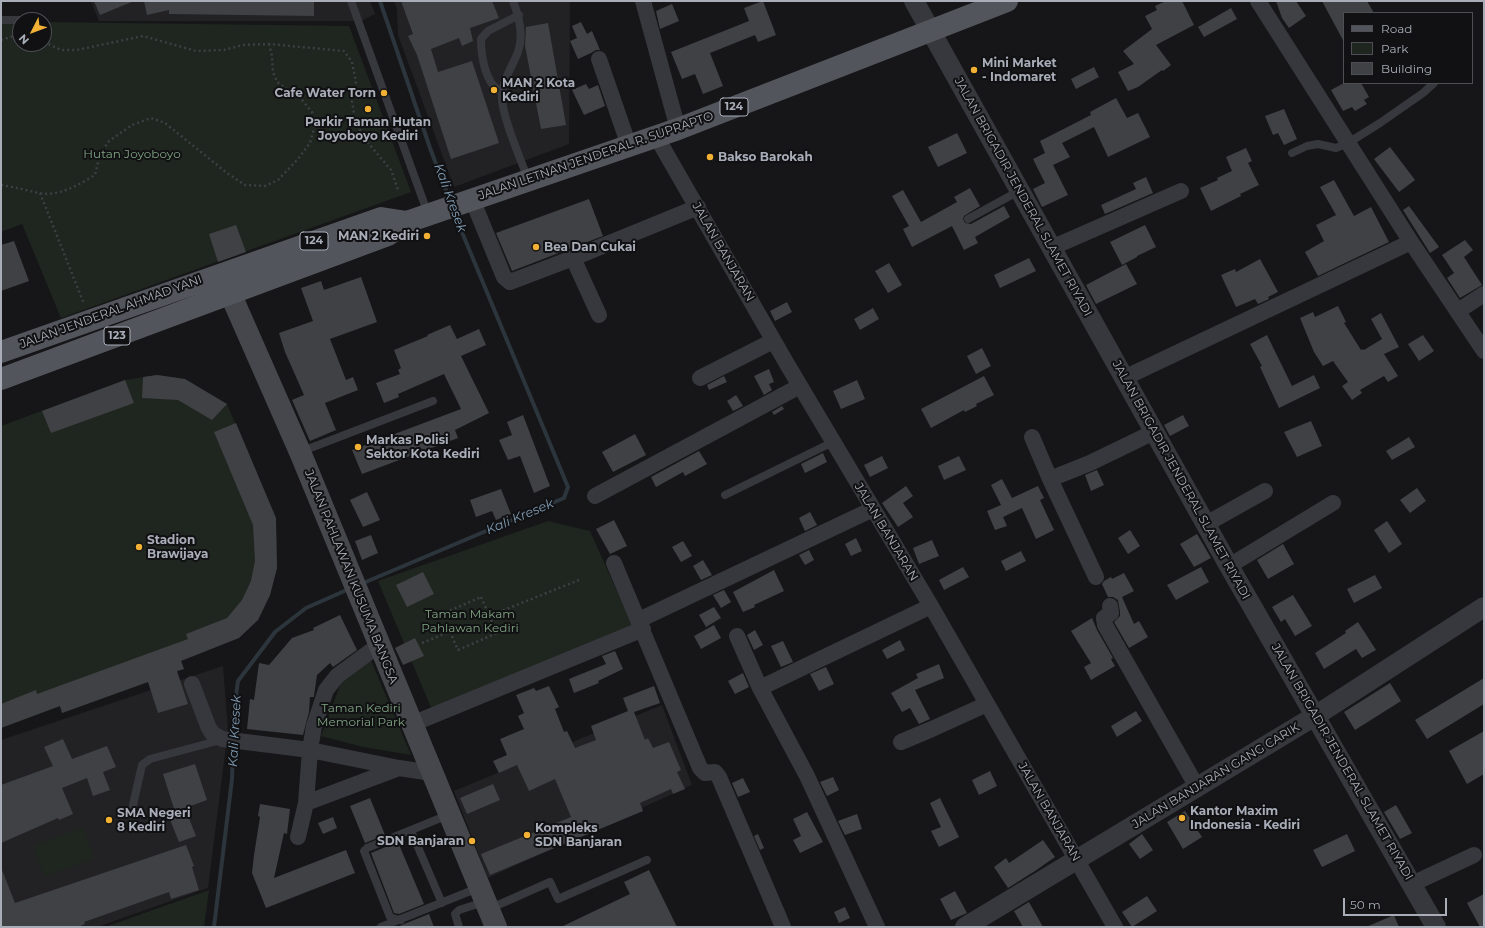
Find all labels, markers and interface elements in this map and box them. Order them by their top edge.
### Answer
north arrow [12,12,52,52]
legend [1343,12,1473,84]
text: Road [1381,21,1412,36]
text: N [16,31,32,47]
text: Park [1381,41,1408,56]
place label: Mini Market - Indomaret [982,56,1057,84]
text: Building [1381,61,1432,76]
marker: Mini Market - Indomaret [969,65,979,75]
street label: JALAN BRIGADIR JENDERAL SLAMET RIYADI [951,75,1095,319]
place label: MAN 2 Kota Kediri [502,76,575,104]
marker: MAN 2 Kota Kediri [489,85,499,95]
place label: Cafe Water Torn [275,86,376,100]
marker: Cafe Water Torn [379,88,389,98]
road number: 124 [720,98,748,116]
marker: Parkir Taman Hutan Joyoboyo Kediri [363,104,373,114]
street label: JALAN LETNAN JENDERAL R. SUPRAPTO [477,109,715,203]
place label: Parkir Taman Hutan Joyoboyo Kediri [305,115,431,143]
park label: Hutan Joyoboyo [83,147,181,161]
place label: Bakso Barokah [718,150,813,164]
marker: Bakso Barokah [705,152,715,162]
water label: Kali Kresek [430,161,470,235]
street label: JALAN BANJARAN [689,200,757,304]
place label: MAN 2 Kediri [338,229,419,243]
marker: MAN 2 Kediri [422,231,432,241]
road number: 124 [300,232,328,250]
place label: Bea Dan Cukai [544,240,636,254]
marker: Bea Dan Cukai [531,242,541,252]
street label: JALAN JENDERAL AHMAD YANI [18,272,204,352]
road number: 123 [104,327,130,345]
street label: JALAN BRIGADIR JENDERAL SLAMET RIYADI [1109,358,1253,602]
place label: Markas Polisi Sektor Kota Kediri [366,433,480,461]
marker: Markas Polisi Sektor Kota Kediri [353,442,363,452]
street label: JALAN PAHLAWAN KUSUMA BANGSA [301,468,401,686]
street label: JALAN BANJARAN [851,480,921,584]
water label: Kali Kresek [484,496,556,538]
place label: Stadion Brawijaya [147,533,208,561]
marker: Stadion Brawijaya [134,542,144,552]
park label: Taman Makam Pahlawan Kediri [421,607,519,635]
street label: JALAN BRIGADIR JENDERAL SLAMET RIYADI [1268,641,1416,883]
water label: Kali Kresek [225,695,245,767]
park label: Taman Kediri Memorial Park [317,701,405,729]
street label: JALAN BANJARAN GANG CARIK [1130,720,1302,832]
street label: JALAN BANJARAN [1015,760,1083,864]
place label: Kantor Maxim Indonesia - Kediri [1190,804,1300,832]
place label: SMA Negeri 8 Kediri [117,806,191,834]
marker: Kantor Maxim Indonesia - Kediri [1177,813,1187,823]
marker: SMA Negeri 8 Kediri [104,815,114,825]
place label: Kompleks SDN Banjaran [535,821,622,849]
marker: Kompleks SDN Banjaran [522,830,532,840]
place label: SDN Banjaran [377,834,464,848]
marker: SDN Banjaran [467,836,477,846]
scale bar [1345,890,1449,916]
text: 50 m [1350,897,1381,912]

